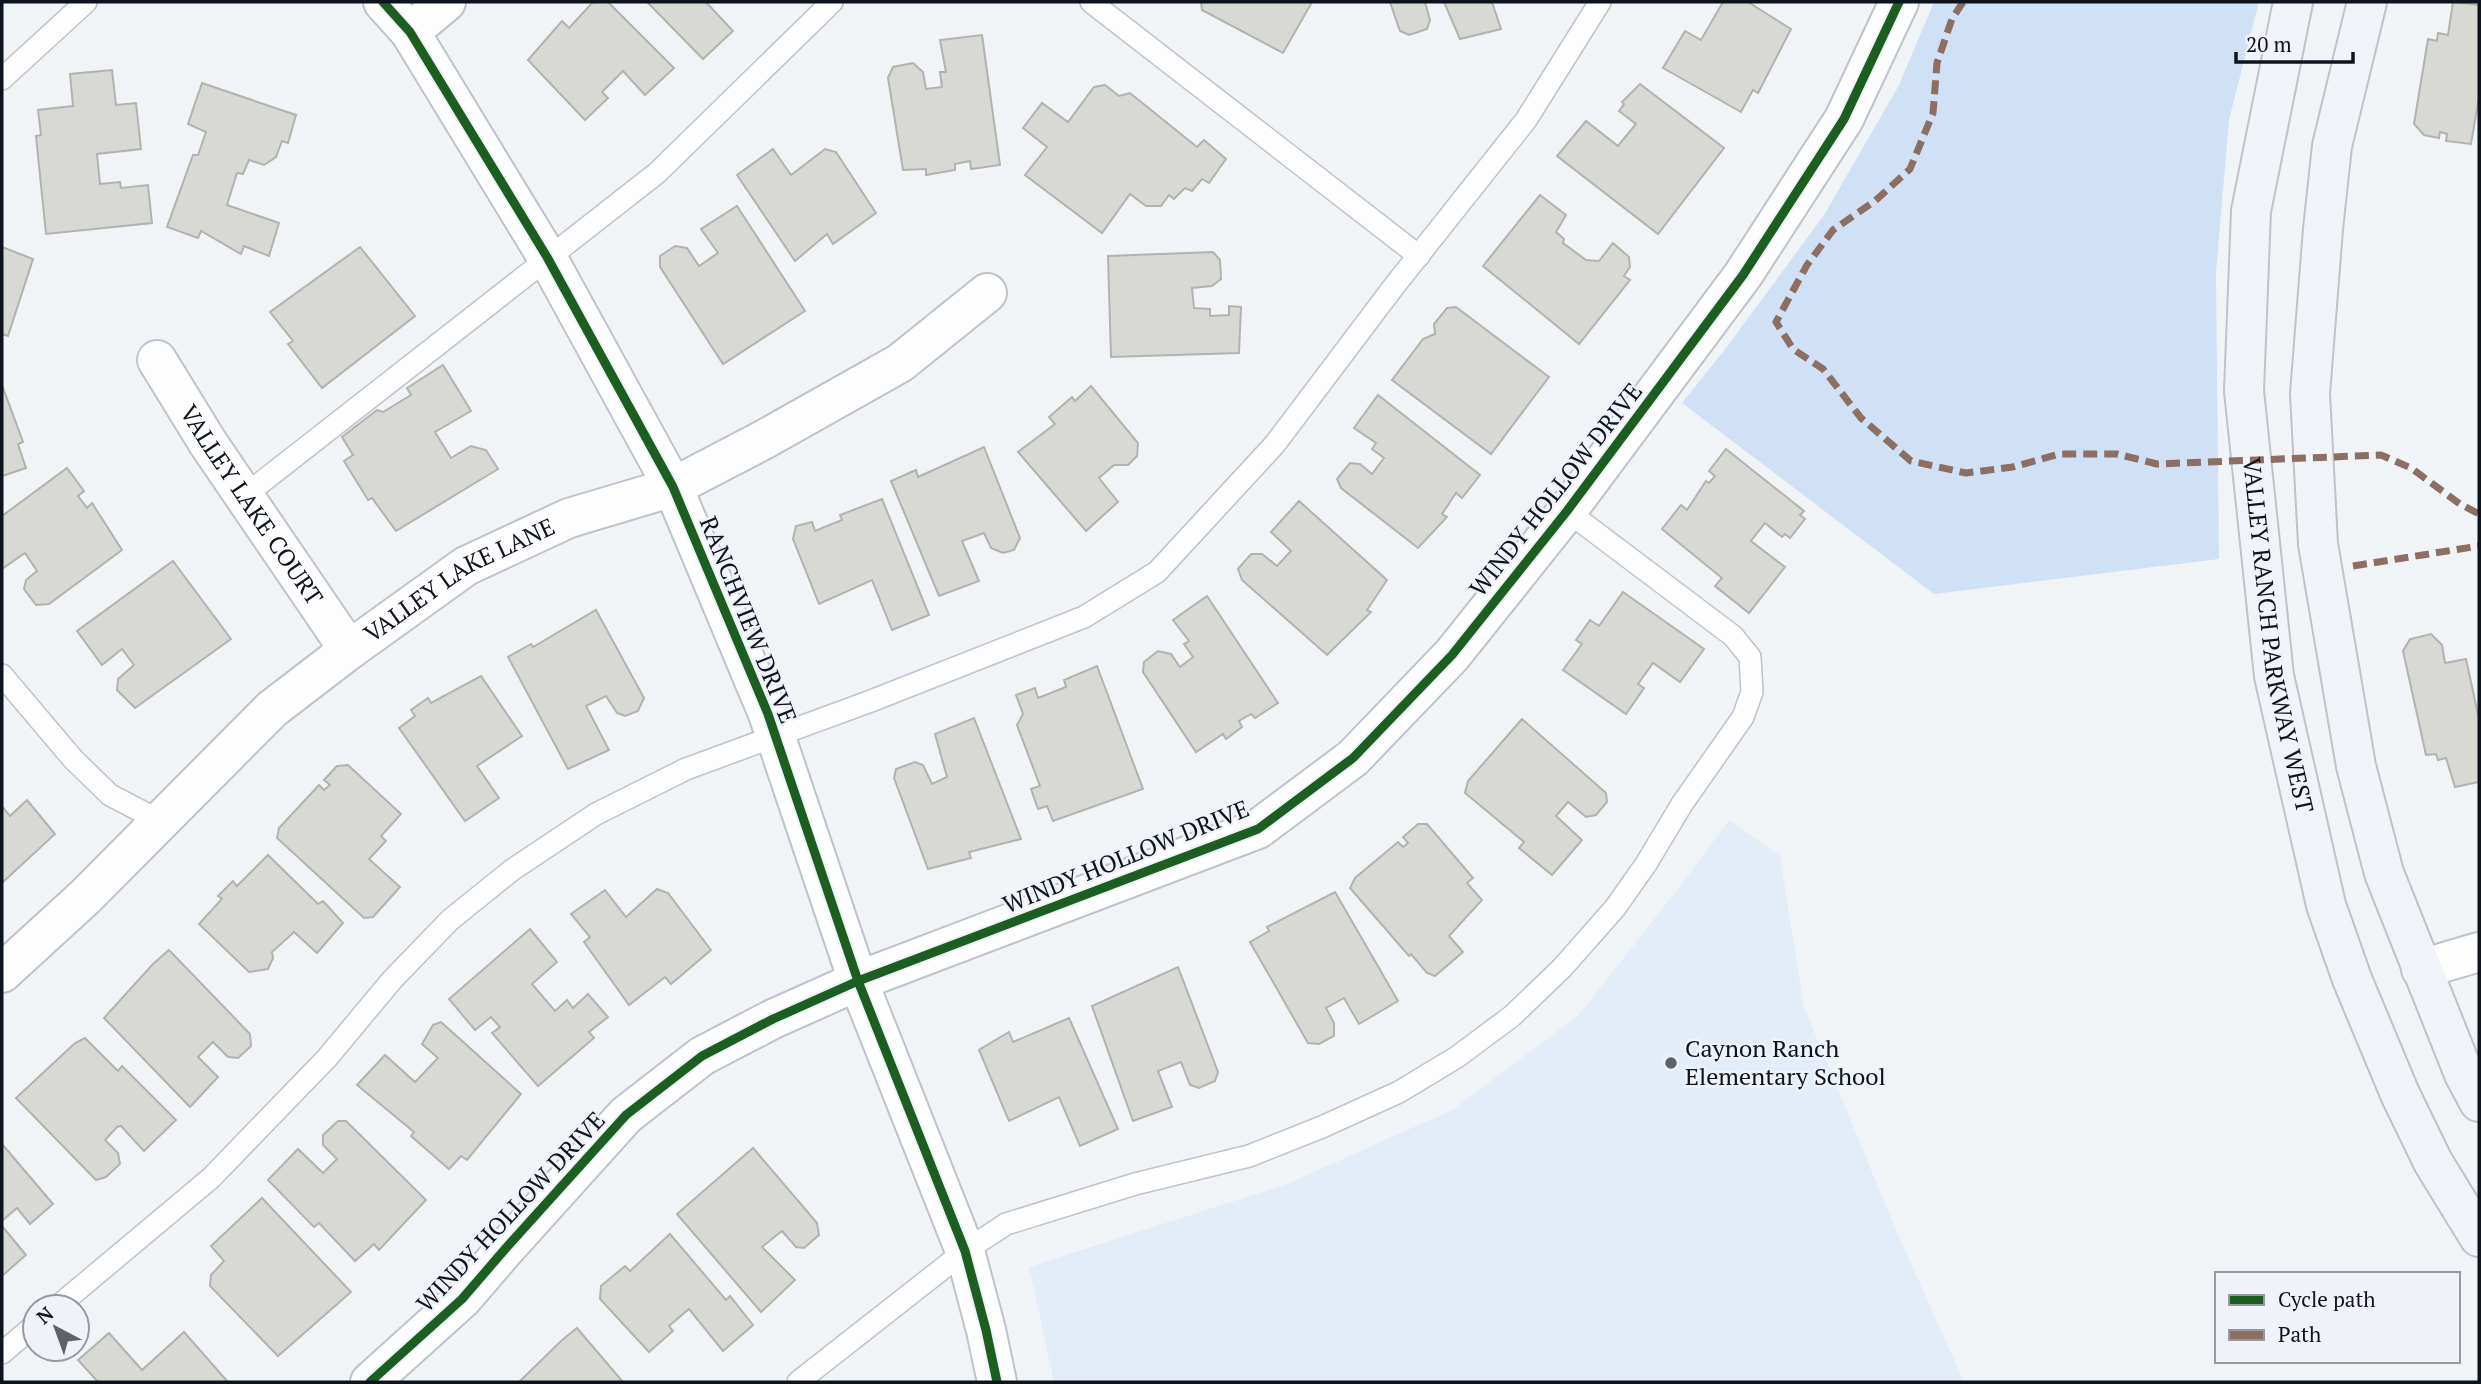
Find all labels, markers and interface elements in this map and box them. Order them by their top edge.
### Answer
scale bar [2236,21,2353,65]
text: 20 m [2246,30,2292,58]
street label: WINDY HOLLOW DRIVE [1462,376,1649,603]
street label: VALLEY LAKE COURT [173,399,331,611]
street label: VALLEY RANCH PARKWAY WEST [2236,456,2322,816]
street label: VALLEY LAKE LANE [357,510,560,649]
street label: RANCHVIEW DRIVE [693,511,805,728]
street label: WINDY HOLLOW DRIVE [998,792,1254,920]
place label: Caynon Ranch Elementary School [1685,1032,1886,1092]
marker: Caynon Ranch Elementary School [1663,1055,1679,1071]
street label: WINDY HOLLOW DRIVE [409,1104,612,1318]
legend [2215,1272,2460,1363]
text: Cycle path [2278,1285,2376,1313]
north arrow [21,1293,91,1363]
text: N [31,1300,59,1329]
text: Path [2278,1320,2321,1348]

